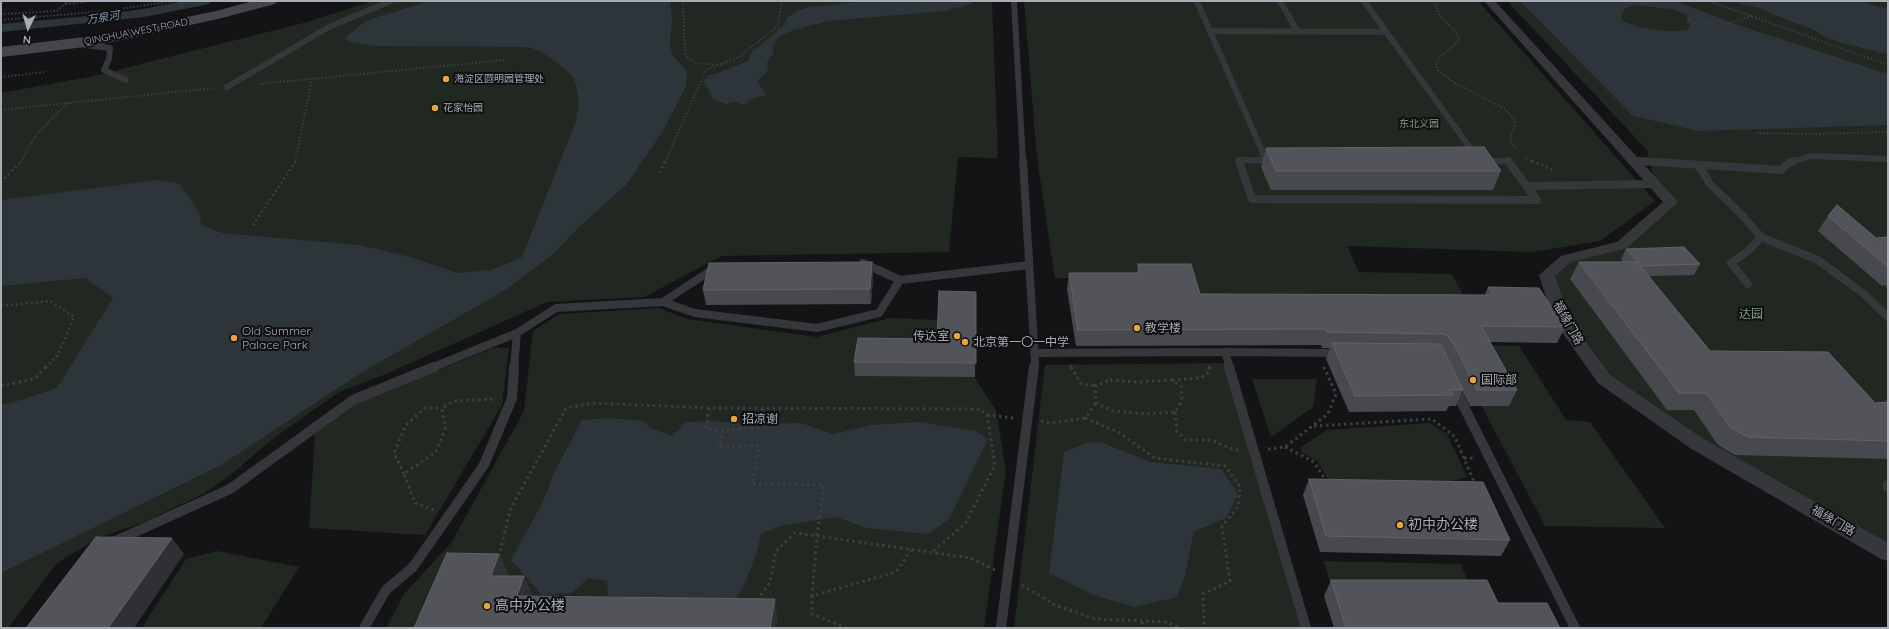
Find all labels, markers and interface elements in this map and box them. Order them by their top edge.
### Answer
north arrow [8,8,48,48]
water label: 万泉河 [86,9,120,27]
street label: QINGHUA WEST ROAD [83,16,189,48]
text: N [22,33,32,47]
place label: 海淀区圆明园管理处 [454,73,544,85]
marker: 海淀区圆明园管理处 [441,74,451,84]
place label: 花家怡园 [443,102,483,114]
marker: 花家怡园 [430,103,440,113]
park label: 东北义园 [1399,118,1439,130]
street label: 福缘门路 [1550,299,1586,347]
park label: 达园 [1739,307,1763,321]
place label: 教学楼 [1145,321,1181,335]
marker: 教学楼 [1132,323,1142,333]
place label: Old Summer Palace Park [242,324,311,352]
place label: 传达室 [913,329,949,343]
marker: 传达室 [952,331,962,341]
marker: Old Summer Palace Park [229,333,239,343]
place label: 北京第一〇一中学 [973,335,1069,349]
marker: 北京第一〇一中学 [960,337,970,347]
place label: 国际部 [1481,373,1517,387]
marker: 国际部 [1468,375,1478,385]
place label: 招凉谢 [742,412,778,426]
marker: 招凉谢 [729,414,739,424]
street label: 福缘门路 [1809,503,1857,539]
place label: 初中办公楼 [1408,517,1478,533]
marker: 初中办公楼 [1395,520,1405,530]
place label: 高中办公楼 [495,598,565,614]
marker: 高中办公楼 [482,601,492,611]

